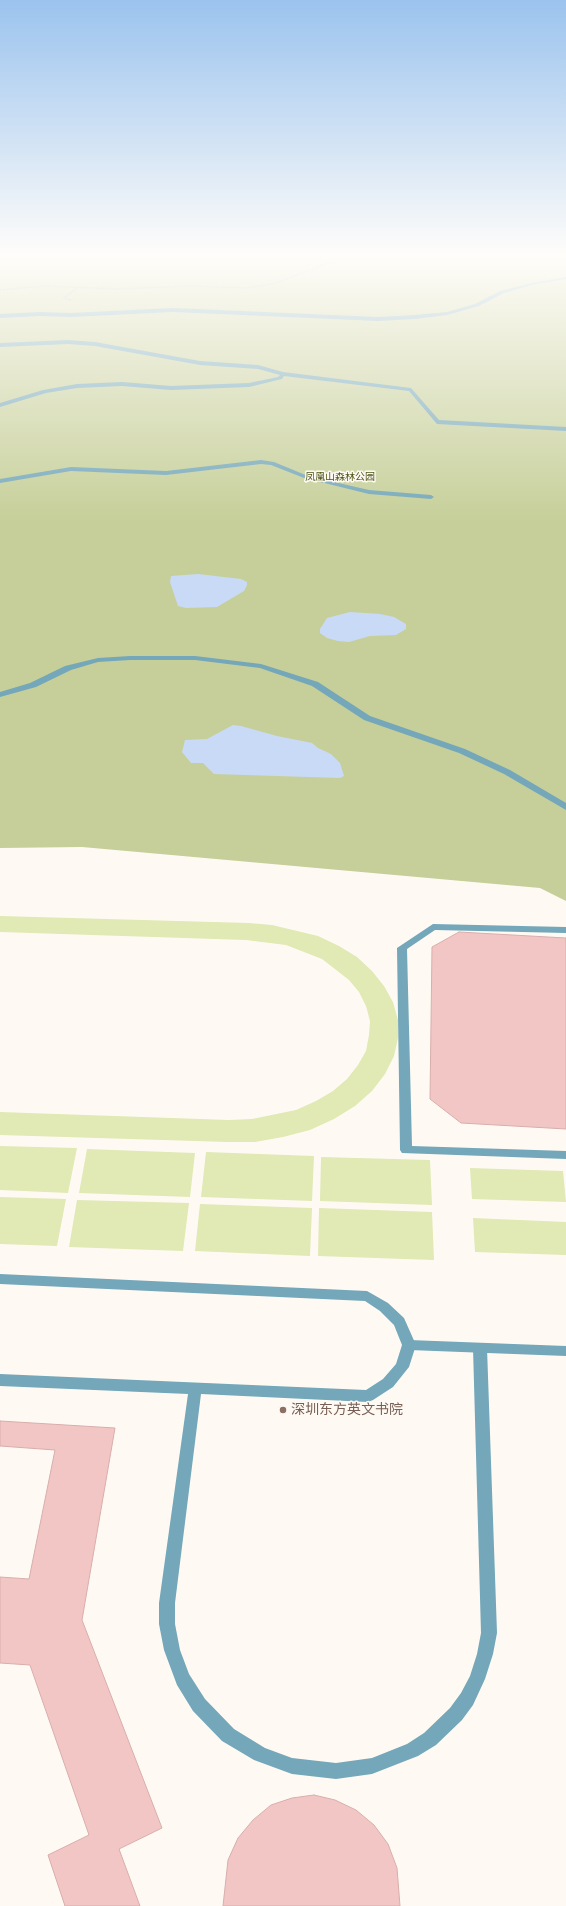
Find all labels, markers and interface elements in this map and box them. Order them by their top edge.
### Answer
park label: 凤凰山森林公园 [305,471,375,483]
place label: 深圳东方英文书院 [291,1402,403,1418]
marker: 深圳东方英文书院 [278,1405,288,1415]

